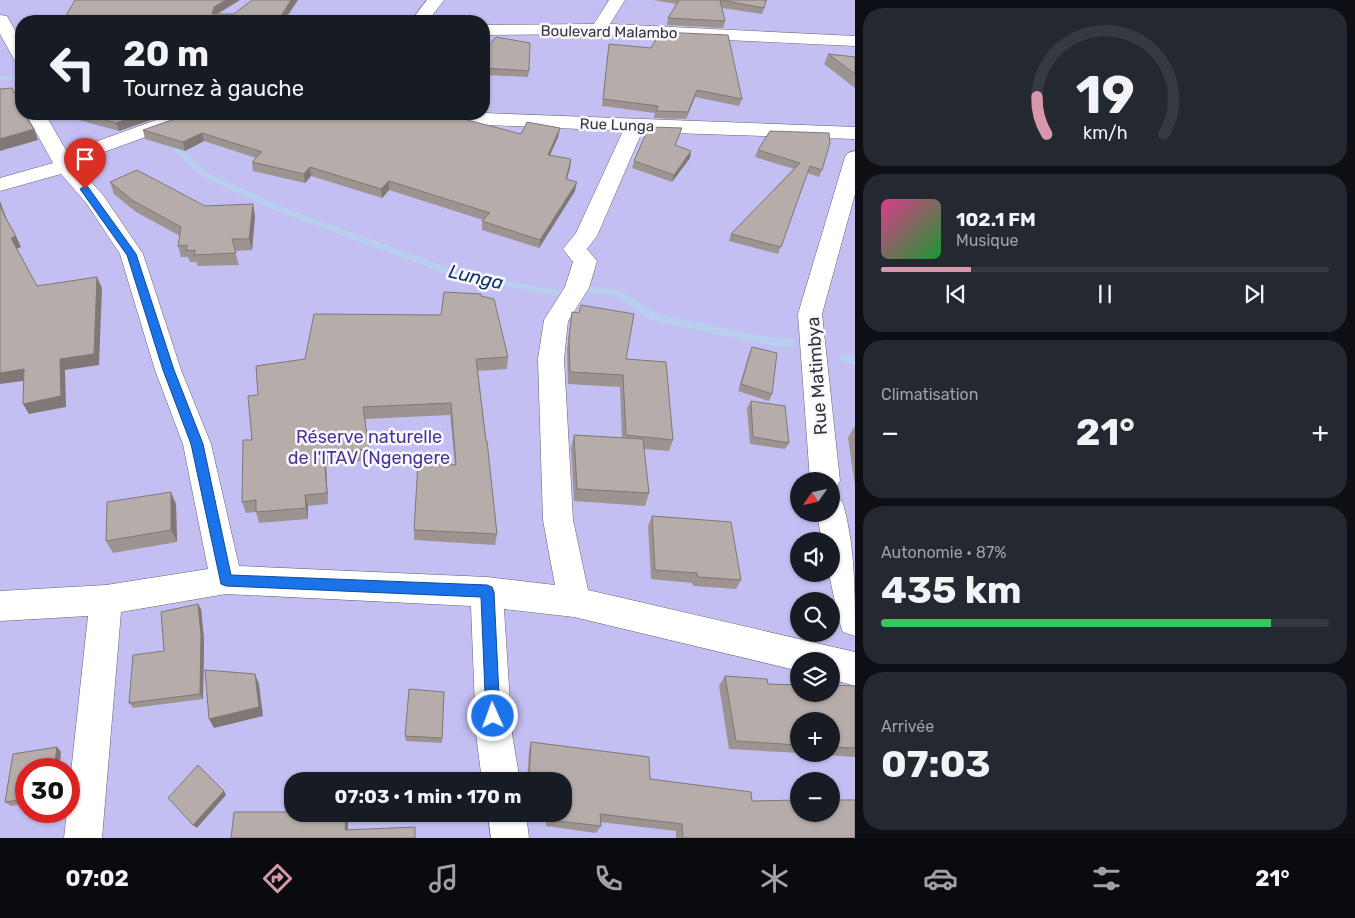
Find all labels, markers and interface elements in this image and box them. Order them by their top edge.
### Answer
street label: Boulevard Malambo [540,22,678,42]
text: 20 m [123,33,209,75]
icon: left [40,35,105,100]
text: 19 [1075,64,1135,126]
text: Tournez à gauche [123,75,304,102]
street label: Rue Lunga [579,115,655,135]
text: km/h [1083,122,1127,143]
pin [64,138,106,189]
icon: arrive [71,145,99,173]
text: 102.1 FM [956,208,1036,231]
text: Musique [956,231,1019,250]
water label: Lunga [446,260,506,294]
icon: previous [942,280,970,308]
icon: pause [1091,280,1119,308]
icon: next [1240,280,1268,308]
street label: Rue Matimbya [802,316,832,436]
text: Climatisation [881,385,978,404]
text: 21° [1076,409,1135,455]
text: − [881,416,899,449]
text: + [1312,416,1329,449]
park label: Réserve naturelle de l'ITAV (Ngengere [288,426,450,469]
north arrow [790,472,840,522]
map controls [790,472,840,822]
button: sound [790,532,840,582]
text: Autonomie · 87% [881,543,1006,562]
text: 435 km [881,567,1022,613]
button: search [790,592,840,642]
button: layers [790,652,840,702]
position arrow [466,689,518,741]
button: + [790,712,840,762]
text: Arrivée [881,717,934,736]
text: 07:03 [881,741,991,787]
speed limit sign: 30 [15,758,80,823]
button: − [790,772,840,822]
text: 07:03 · 1 min · 170 m [335,785,521,808]
icon: directions [260,861,295,896]
icon: music [426,861,461,896]
icon: phone [591,861,626,896]
icon: climate [757,861,792,896]
icon: car [923,861,958,896]
icon: filters [1089,861,1124,896]
text: 07:02 [65,865,129,892]
text: 21° [1255,865,1289,892]

